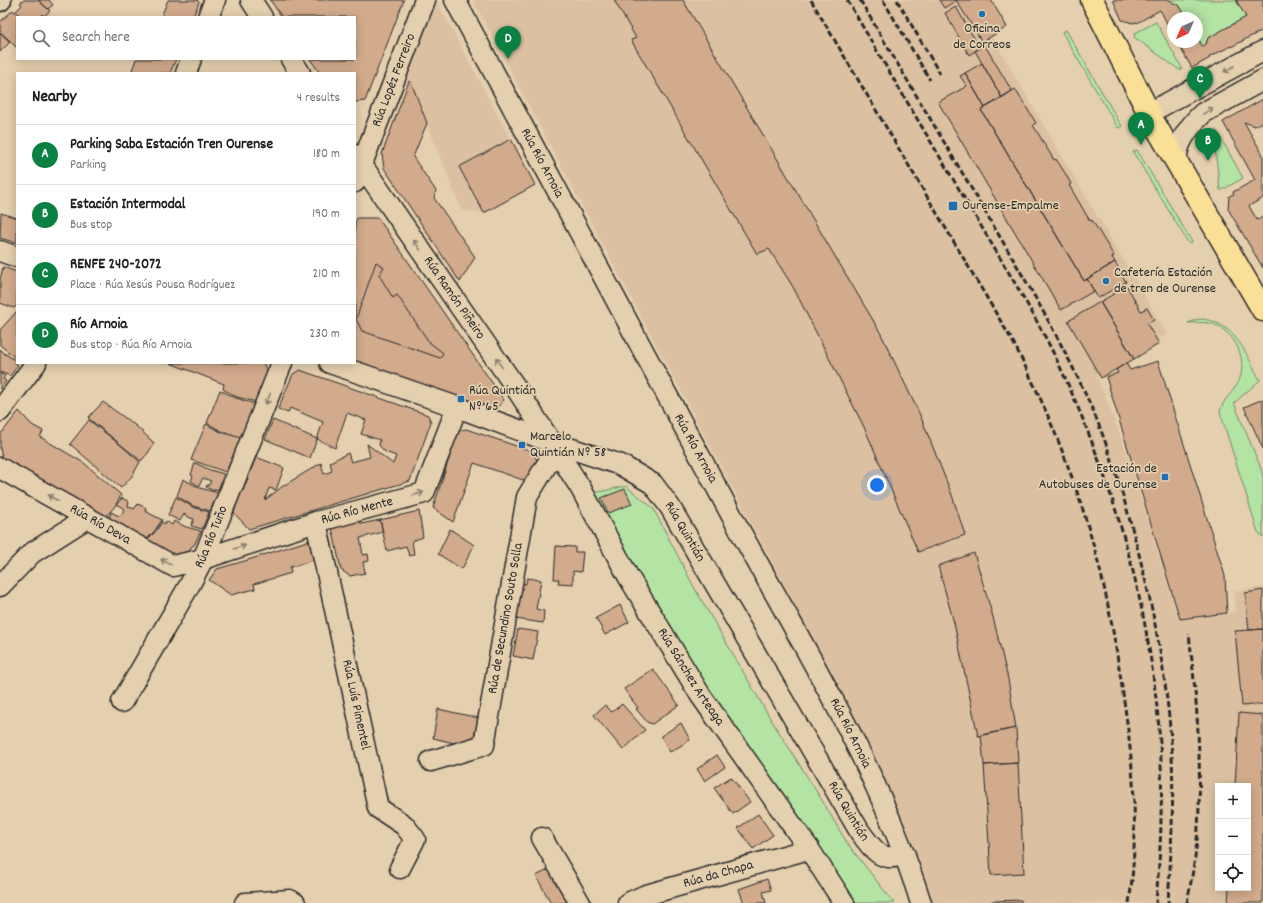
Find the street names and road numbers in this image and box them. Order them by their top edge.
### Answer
street label: Rúa Lopéz Ferreiro [367,31,421,130]
street label: Rúa Río Arnoia [515,125,569,202]
street label: Rúa Ramón Piñeiro [418,252,490,344]
street label: Rúa Río Arnoia [668,410,722,487]
street label: Rúa Río Mente [319,492,395,530]
street label: Rúa Quintián [659,497,710,566]
street label: Rúa Río Deva [66,499,135,550]
street label: Rúa Río Tuño [190,503,233,572]
street label: Rúa de Secundino Souto Solla [483,541,529,695]
street label: Rúa Sánchez Arteaga [652,624,729,730]
street label: Rúa Luís Pimentel [336,658,375,752]
street label: Rúa Río Arnoia [824,695,876,772]
street label: Rúa Quintián [822,778,874,846]
street label: Rúa da Chapa [681,855,756,894]

